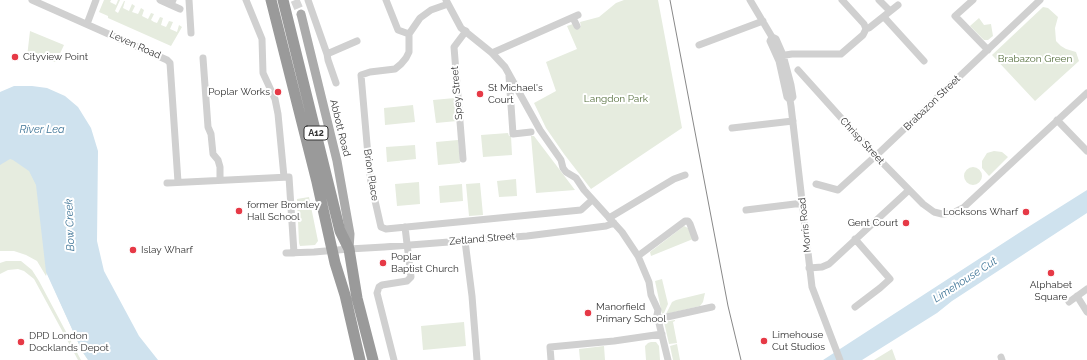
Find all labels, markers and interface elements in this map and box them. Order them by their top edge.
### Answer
street label: Leven Road [108,28,162,62]
place label: Cityview Point [23,51,88,63]
marker: Cityview Point [10,52,20,62]
park label: Brabazon Green [998,53,1072,65]
street label: Spey Street [449,66,465,120]
street label: Brabazon Street [901,73,963,133]
place label: St Michael's Court [488,82,543,106]
place label: Poplar Works [208,86,270,98]
marker: Poplar Works [273,87,283,97]
marker: St Michael's Court [475,89,485,99]
park label: Langdon Park [584,93,648,105]
street label: Abbott Road [327,98,353,158]
street label: Chrisp Street [837,115,887,167]
water label: River Lea [19,123,65,137]
road number: A12 [304,126,328,140]
street label: Brion Place [361,148,381,202]
street label: Morris Road [796,197,814,253]
water label: Bow Creek [62,198,78,252]
place label: former Bromley Hall School [247,199,320,222]
marker: former Bromley Hall School [234,206,244,216]
place label: Locksons Wharf [943,206,1018,218]
marker: Locksons Wharf [1021,207,1031,217]
place label: Gent Court [848,217,898,229]
marker: Gent Court [901,218,911,228]
street label: Zetland Street [449,230,515,248]
place label: Islay Wharf [141,244,193,256]
marker: Islay Wharf [128,245,138,255]
place label: Poplar Baptist Church [391,251,459,274]
water label: Limehouse Cut [931,254,999,306]
marker: Poplar Baptist Church [378,258,388,268]
marker: Alphabet Square [1046,268,1056,278]
place label: Alphabet Square [1030,279,1072,302]
place label: Manorfield Primary School [596,301,666,324]
marker: Manorfield Primary School [583,308,593,318]
place label: Limehouse Cut Studios [772,329,825,352]
place label: DPD London Docklands Depot [29,330,109,354]
marker: Limehouse Cut Studios [759,336,769,346]
marker: DPD London Docklands Depot [16,337,26,347]

